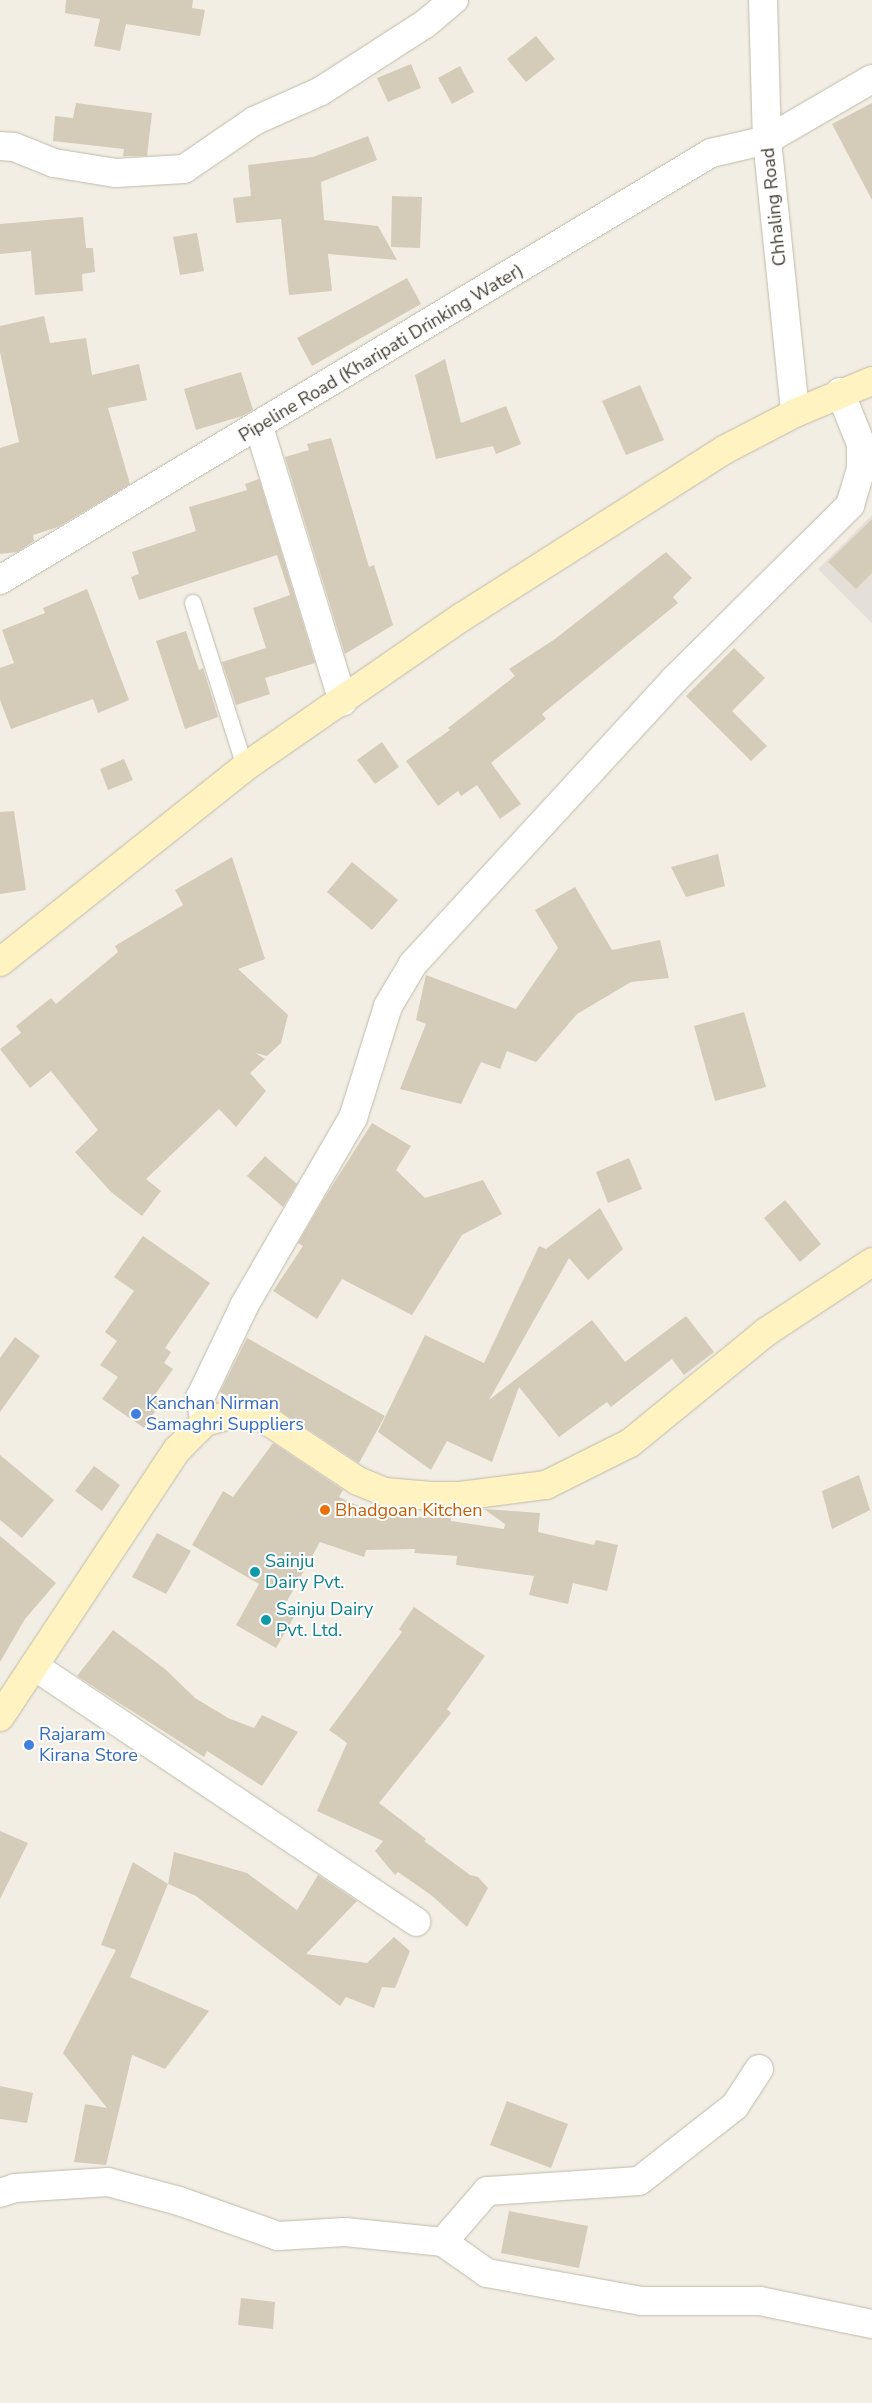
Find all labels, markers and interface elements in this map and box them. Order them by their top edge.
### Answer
street label: Chhaling Road [757,147,791,267]
street label: Pipeline Road (Kharipati Drinking Water) [235,259,527,447]
place label: Kanchan Nirman Samaghri Suppliers [146,1393,304,1436]
marker: Kanchan Nirman Samaghri Suppliers [130,1408,142,1420]
place label: Bhadgoan Kitchen [335,1499,482,1521]
marker: Bhadgoan Kitchen [319,1504,331,1516]
place label: Sainju Dairy Pvt. [265,1551,344,1594]
marker: Sainju Dairy Pvt. [249,1566,261,1578]
place label: Sainju Dairy Pvt. Ltd. [276,1599,373,1642]
marker: Sainju Dairy Pvt. Ltd. [260,1614,272,1626]
place label: Rajaram Kirana Store [39,1724,138,1766]
marker: Rajaram Kirana Store [23,1739,35,1751]

